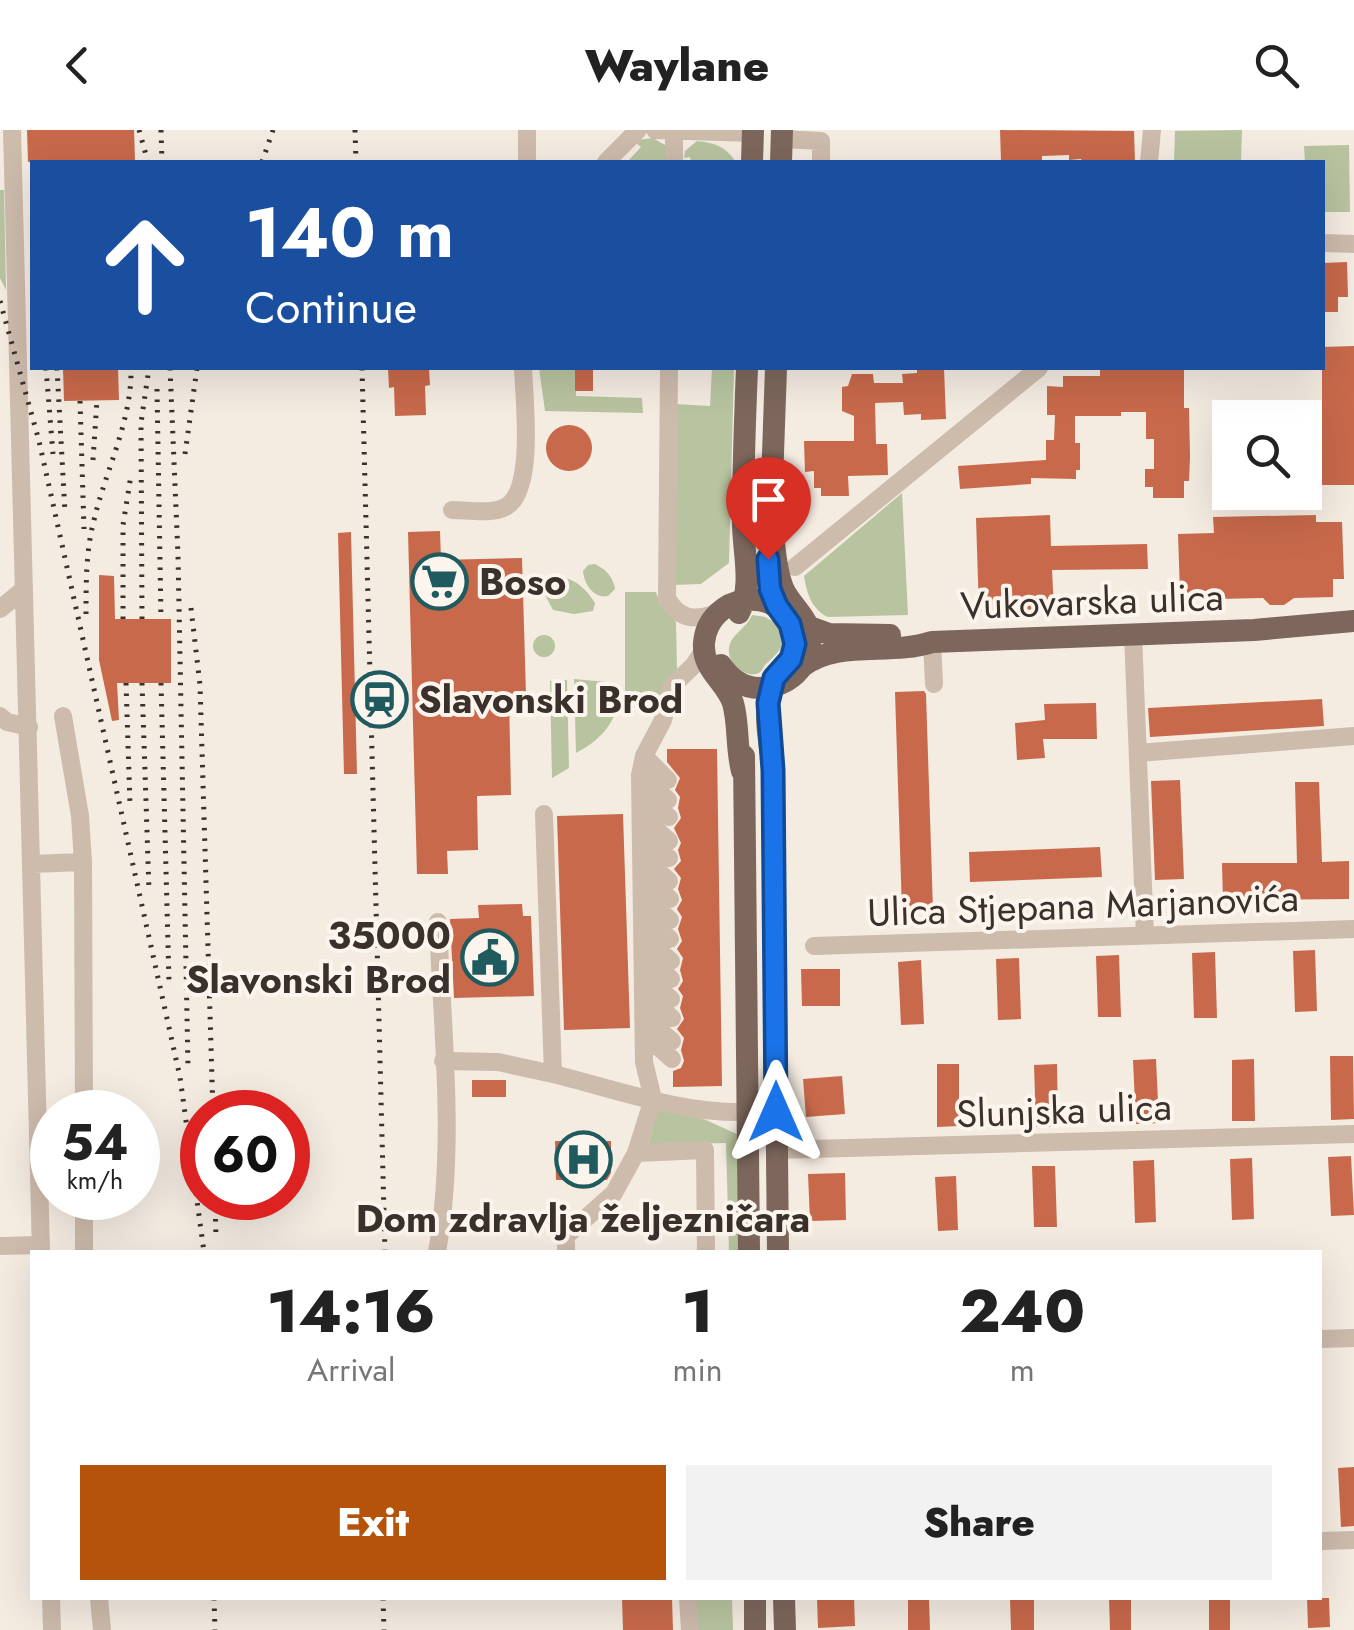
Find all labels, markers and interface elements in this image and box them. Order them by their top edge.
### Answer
text: Waylane [585,33,769,98]
icon: back [50,38,105,93]
icon: search [1249,38,1304,93]
text: 140 m [245,182,454,283]
icon: ahead [80,200,210,330]
text: Continue [245,275,417,340]
map controls [1212,400,1322,510]
button: search [1212,400,1322,510]
pin [726,457,811,560]
icon: arrive [741,472,796,527]
supermarket icon: Boso [410,551,470,611]
place label: Boso [479,554,566,609]
street label: Vukovarska ulica [959,569,1225,633]
station icon: Slavonski Brod [349,669,409,729]
place label: Slavonski Brod [418,672,683,727]
street label: Ulica Stjepana Marjanovića [866,870,1300,940]
place label: 35000 Slavonski Brod [186,908,451,1007]
public building icon: 35000 Slavonski Brod [460,927,520,987]
position arrow [724,1060,828,1164]
street label: Slunjska ulica [955,1079,1173,1141]
speed limit sign: 60 [180,1090,310,1220]
text: 54 [61,1106,129,1179]
hospital icon: Dom zdravlja željezničara [553,1130,613,1190]
text: km/h [67,1162,123,1198]
place label: Dom zdravlja željezničara [356,1191,810,1246]
text: 14:16 [267,1268,436,1355]
text: 1 [682,1268,713,1355]
text: 240 [959,1268,1085,1355]
text: Arrival [307,1347,395,1393]
text: min [672,1347,723,1393]
text: m [1010,1347,1035,1393]
button: Exit [80,1465,666,1580]
button: Share [686,1465,1272,1580]

